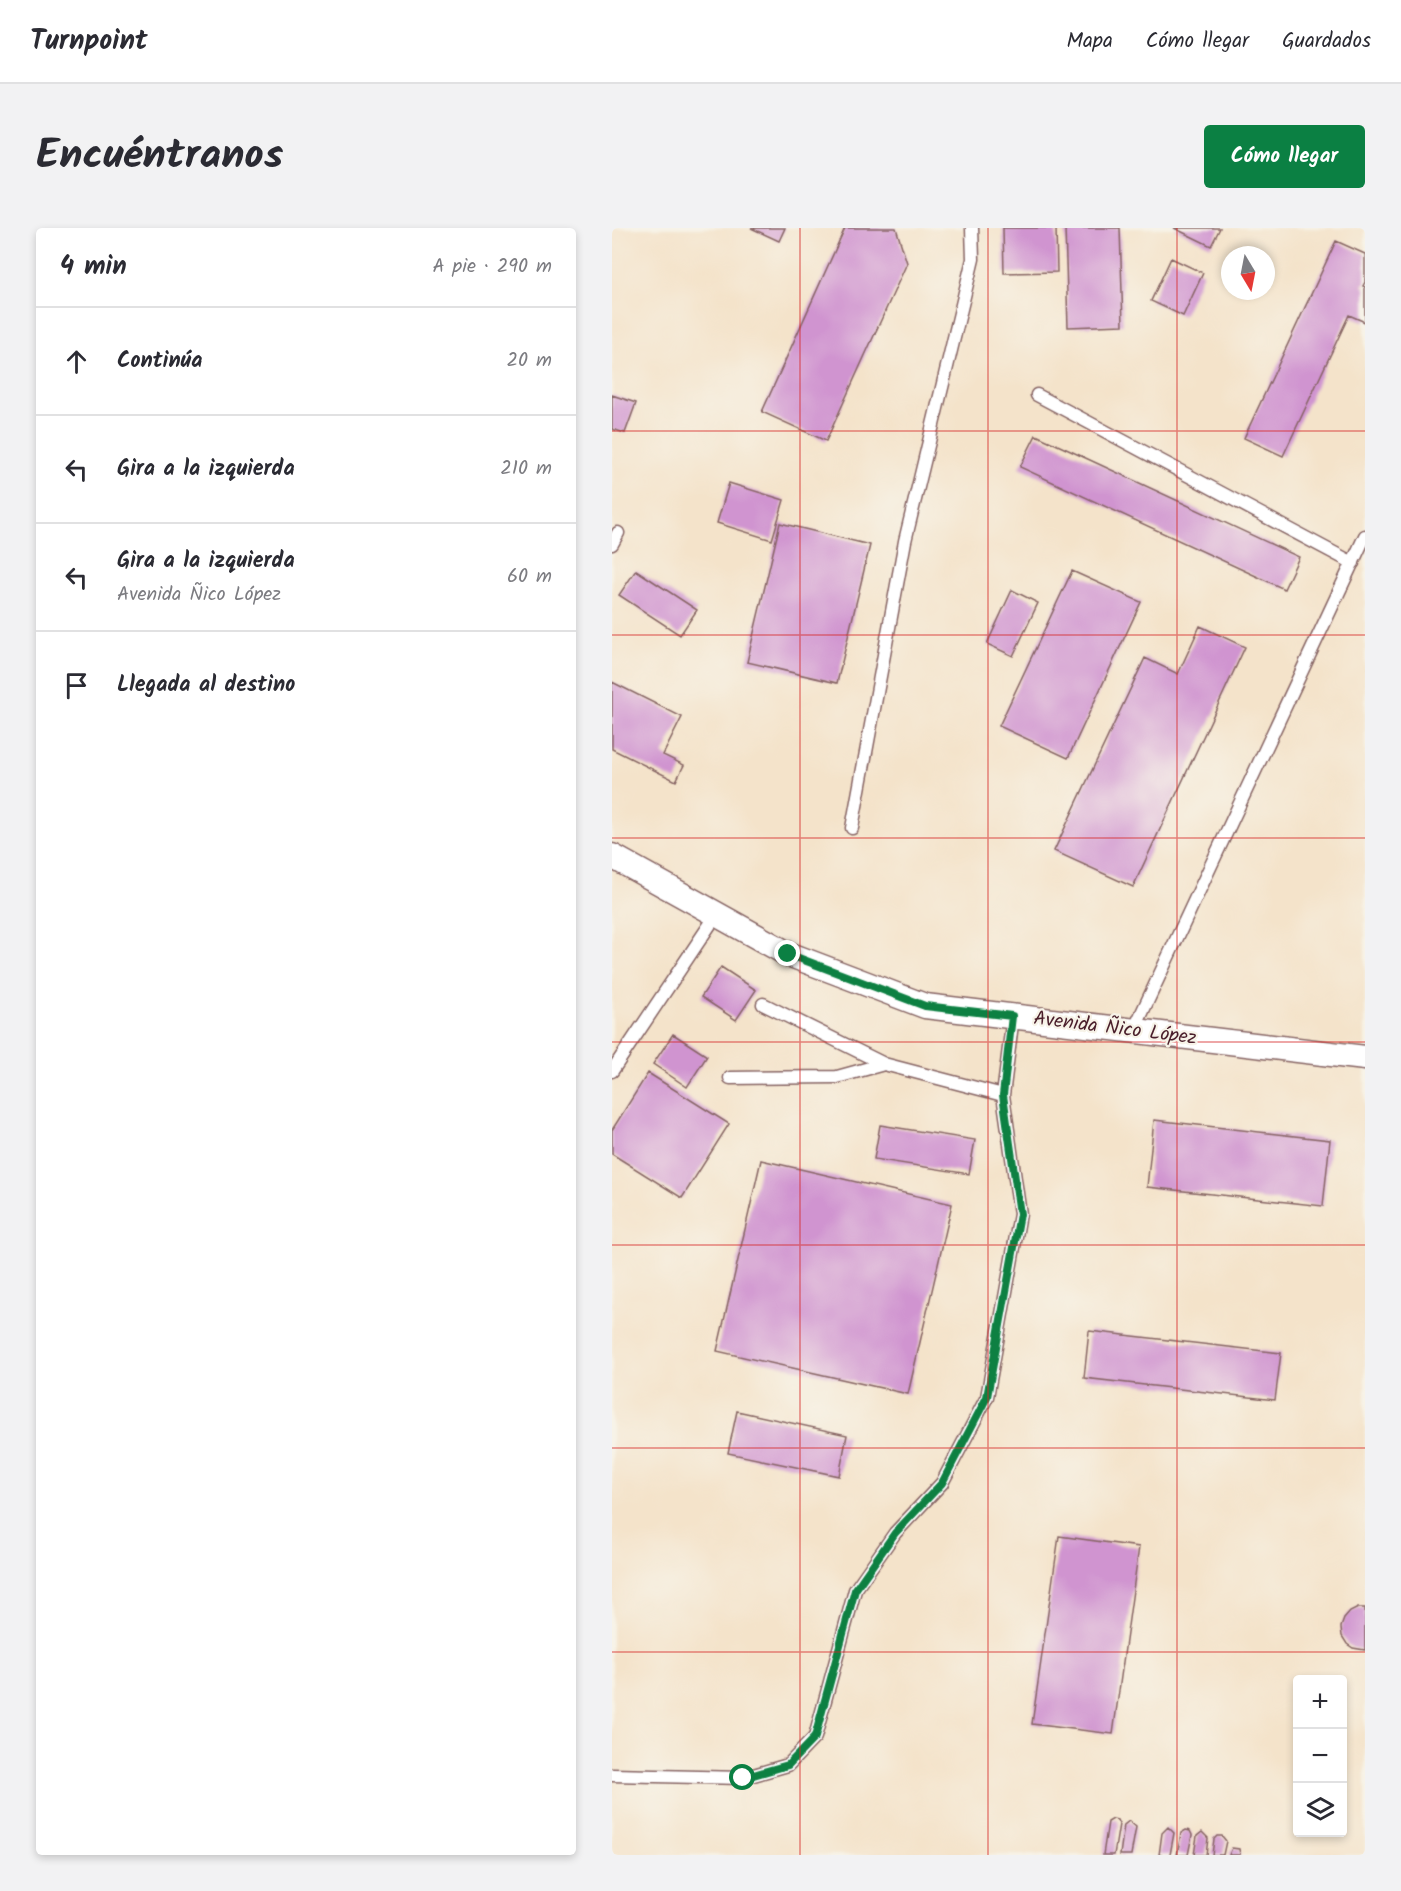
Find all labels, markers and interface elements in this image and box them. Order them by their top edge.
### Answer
text: Turnpoint [30,19,148,64]
text: Mapa [1066,25,1113,58]
text: Cómo llegar [1146,25,1249,58]
text: Guardados [1282,25,1371,58]
text: Encuéntranos [36,123,283,190]
button: Cómo llegar [1204,125,1365,188]
text: 4 min [60,246,127,288]
north arrow [1221,246,1275,300]
text: A pie · 290 m [432,251,552,283]
text: Continúa [117,344,202,379]
icon: ahead [60,345,93,378]
text: 20 m [506,345,552,377]
text: Gira a la izquierda [117,452,295,487]
icon: left [60,453,93,486]
text: 210 m [500,453,552,485]
text: Gira a la izquierda [117,544,295,579]
icon: left [60,561,93,594]
text: 60 m [507,561,552,593]
text: Avenida Ñico López [117,579,281,611]
text: Llegada al destino [117,668,295,703]
icon: arrive [60,669,93,702]
route end [774,940,800,966]
street label: Avenida Ñico López [1032,1003,1199,1055]
map controls [1293,1675,1347,1837]
button: + [1293,1675,1347,1729]
button: − [1293,1729,1347,1783]
route start [729,1764,755,1790]
button: layers [1293,1783,1347,1837]

